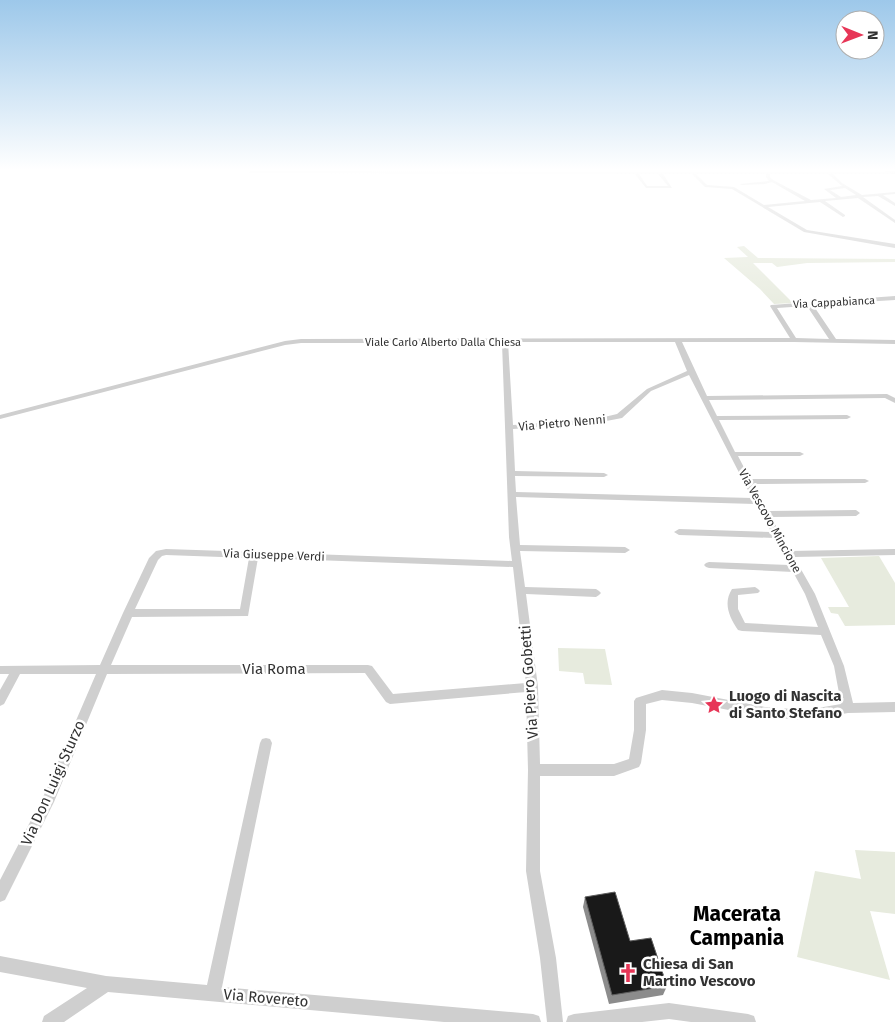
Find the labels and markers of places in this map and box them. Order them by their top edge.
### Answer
place label: Luogo di Nascita di Santo Stefano [729,687,842,722]
place icon: Luogo di Nascita di Santo Stefano [703,694,725,716]
place label: Chiesa di San Martino Vescovo [643,955,756,990]
church icon: Chiesa di San Martino Vescovo [617,962,639,984]

